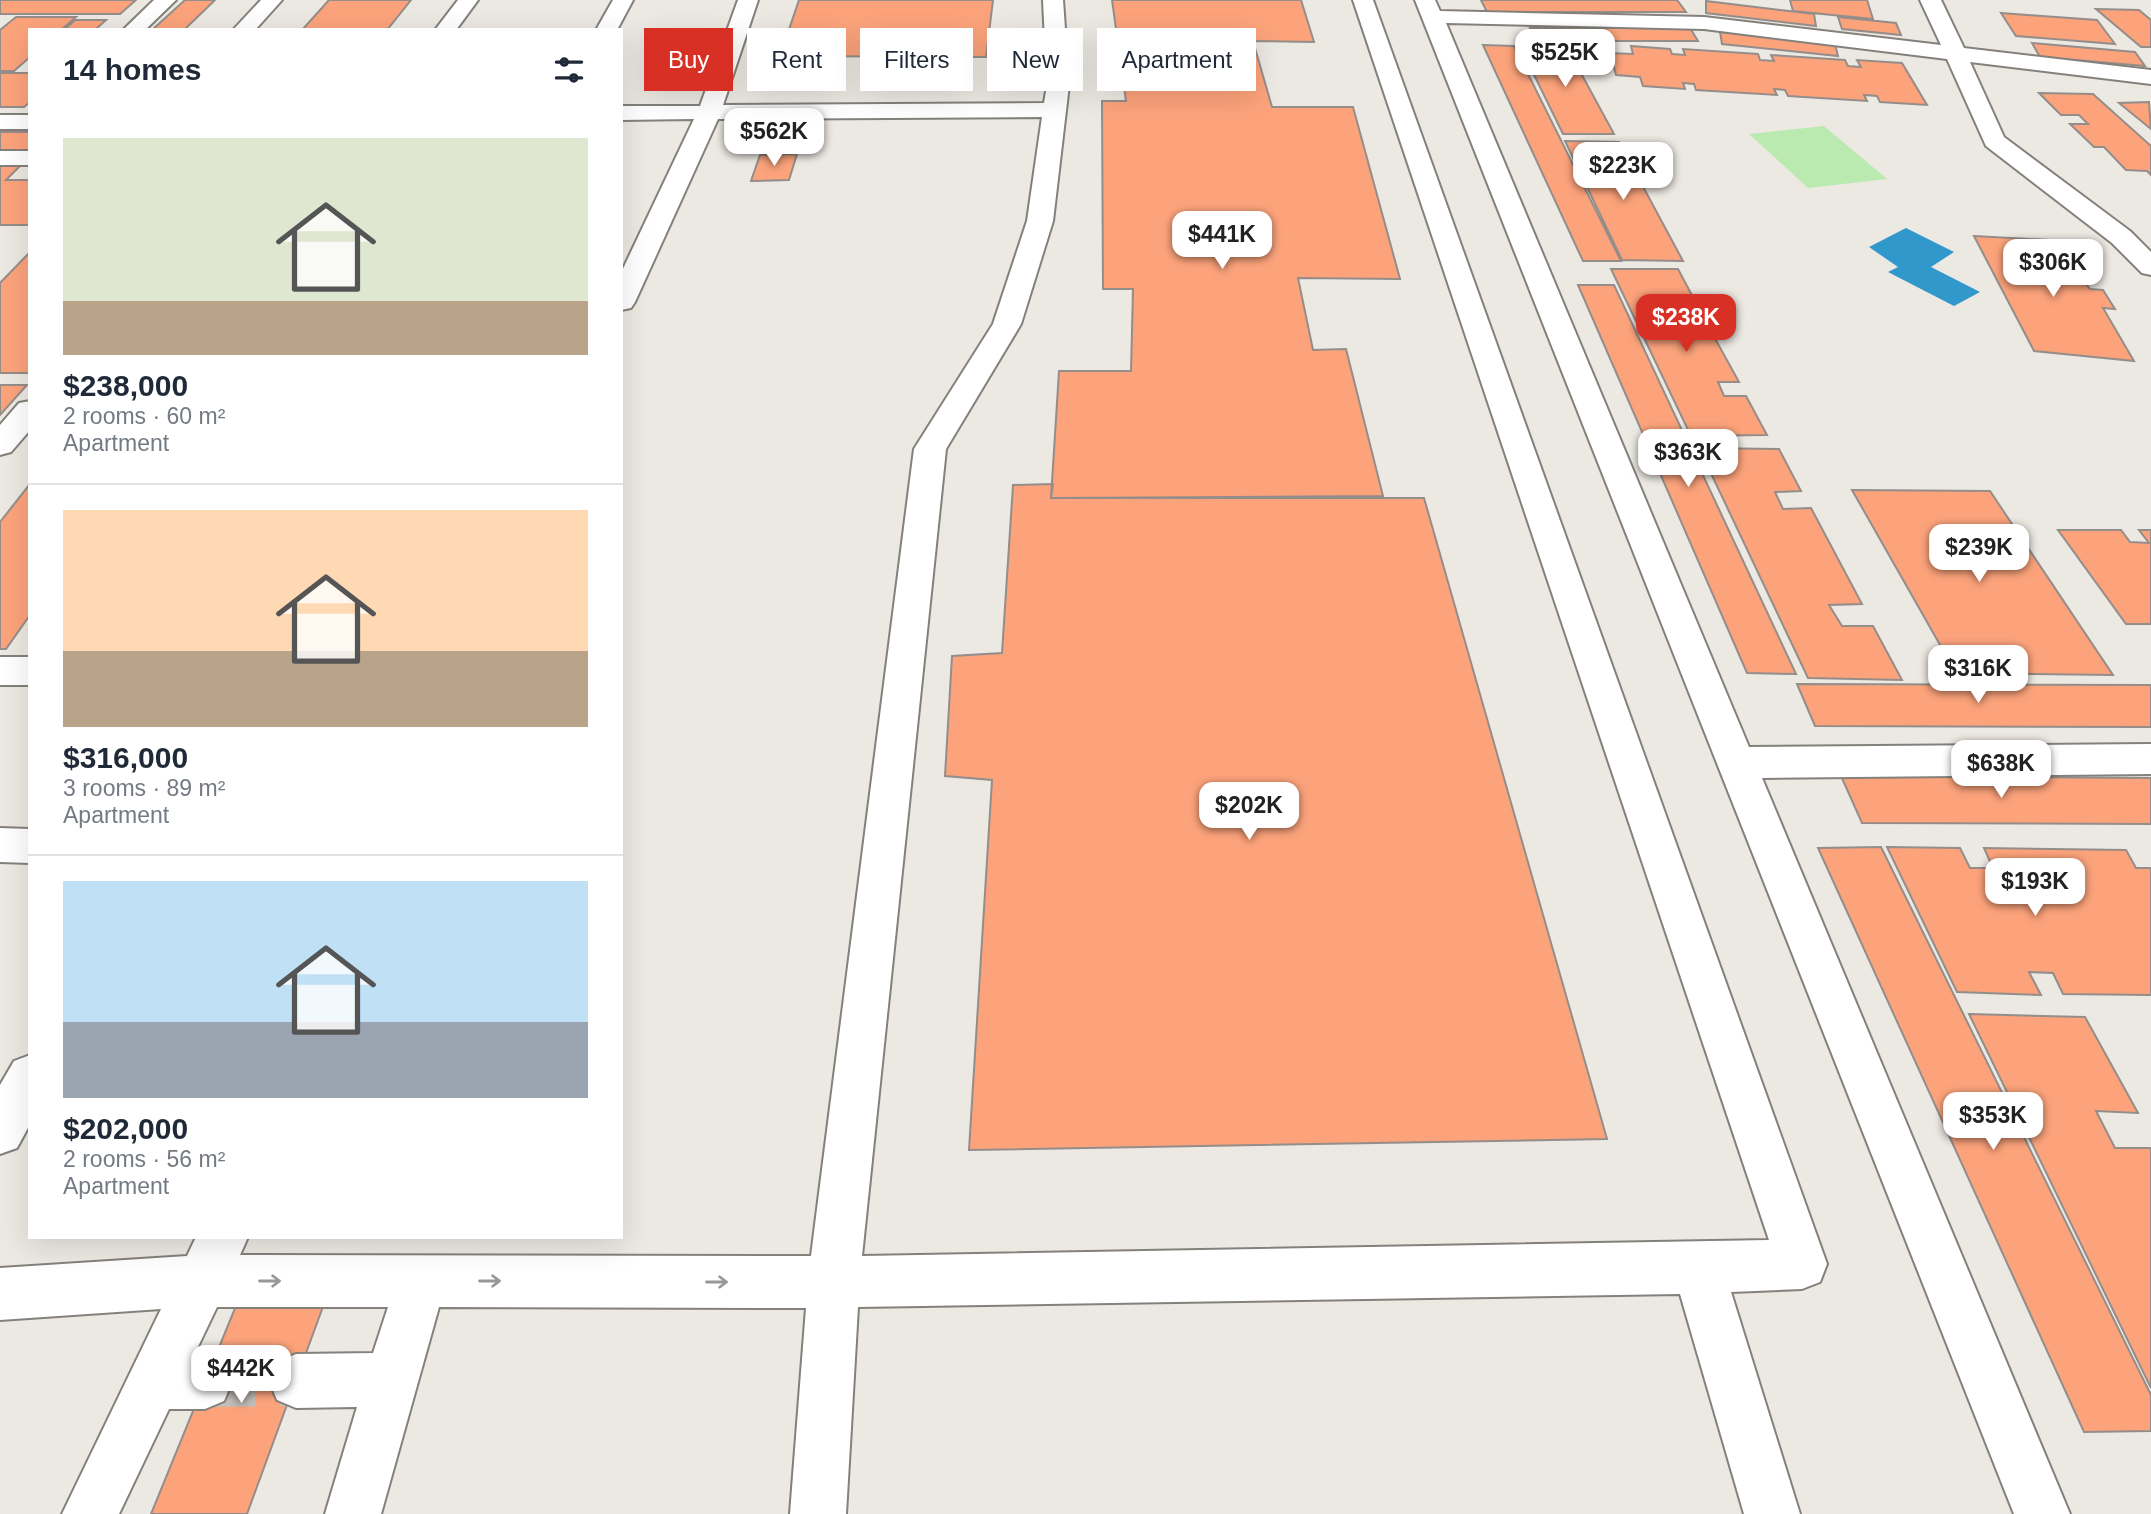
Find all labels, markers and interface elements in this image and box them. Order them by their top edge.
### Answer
chip: Buy [644,28,733,91]
chip: Rent [747,28,846,91]
chip: Filters [860,28,973,91]
chip: New [987,28,1083,91]
chip: Apartment [1097,28,1256,91]
pin: $525K [1516,29,1614,89]
text: $525K [1531,39,1599,65]
icon: filters [550,51,588,89]
text: 14 homes [63,53,201,86]
pin: $562K [725,108,823,168]
text: $562K [740,118,808,144]
pin: $223K [1574,142,1672,202]
text: $223K [1589,152,1657,178]
icon: home [263,184,389,310]
pin: $441K [1173,212,1271,271]
text: $441K [1188,221,1256,247]
pin: $306K [2004,240,2102,299]
text: $306K [2019,249,2087,275]
pin: $238K [1637,294,1735,354]
text: $238K [1652,304,1720,330]
text: $238,000 [63,369,188,402]
text: 2 rooms · 60 m² [63,403,225,429]
text: Apartment [63,430,169,456]
pin: $363K [1639,430,1737,489]
text: $363K [1654,439,1722,465]
pin: $239K [1930,524,2028,584]
text: $239K [1945,534,2013,560]
icon: home [263,556,389,682]
pin: $316K [1929,646,2027,705]
text: $316K [1944,655,2012,681]
pin: $638K [1952,740,2050,800]
text: $316,000 [63,741,188,774]
text: $638K [1967,750,2035,776]
text: 3 rooms · 89 m² [63,775,225,801]
pin: $202K [1200,782,1298,842]
text: $202K [1215,792,1283,818]
text: Apartment [63,802,169,828]
pin: $193K [1986,858,2084,918]
text: $193K [2001,868,2069,894]
icon: home [263,927,389,1053]
pin: $353K [1944,1092,2042,1152]
text: $353K [1959,1102,2027,1128]
text: $202,000 [63,1112,188,1145]
text: 2 rooms · 56 m² [63,1146,225,1172]
text: Apartment [63,1173,169,1199]
one-way arrow [258,1274,281,1288]
one-way arrow [478,1274,501,1288]
one-way arrow [705,1275,728,1289]
pin: $442K [192,1346,290,1405]
text: $442K [207,1355,275,1381]

